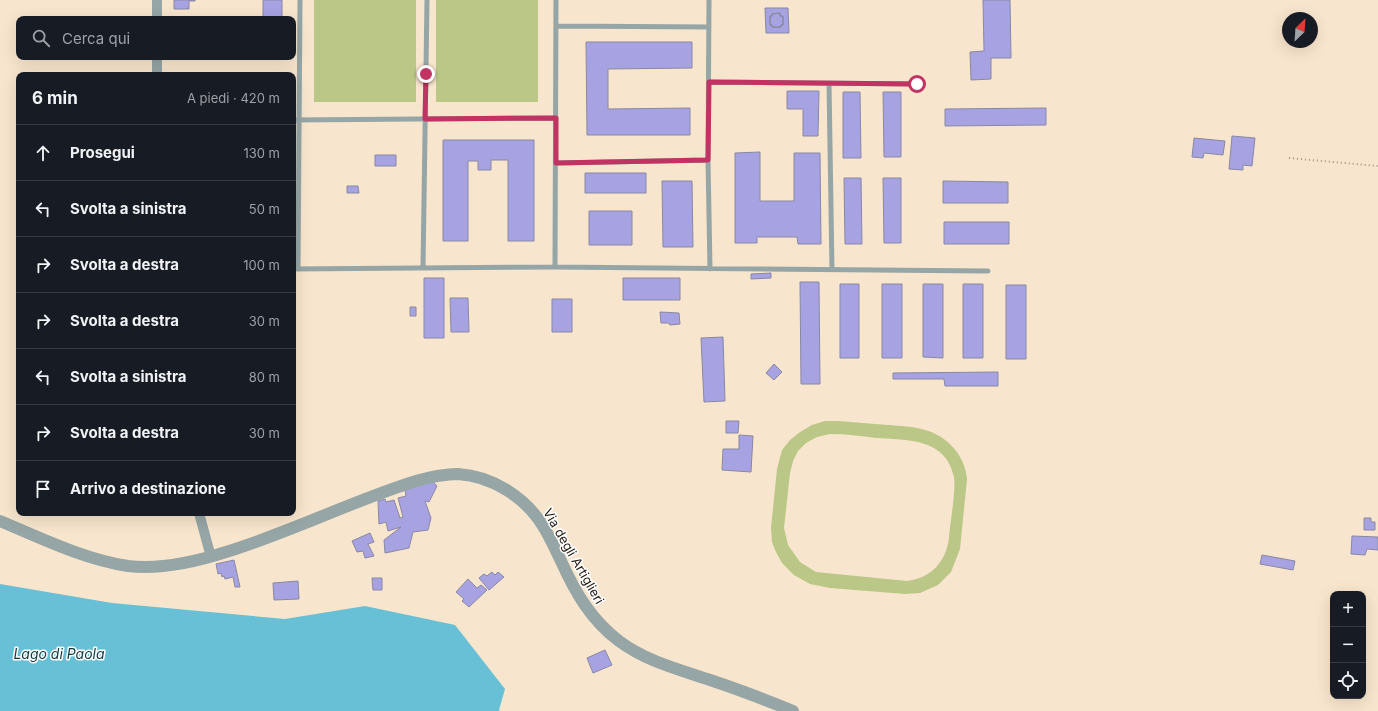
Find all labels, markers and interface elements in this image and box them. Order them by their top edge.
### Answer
north arrow [1282,12,1318,48]
search box [16,16,296,60]
icon: search [30,27,52,49]
text: Cerca qui [62,29,130,48]
route end [417,65,435,83]
route start [908,75,926,93]
text: 6 min [32,88,78,108]
text: A piedi · 420 m [187,90,280,106]
icon: ahead [32,142,54,164]
text: Prosegui [70,143,135,162]
text: 130 m [243,145,280,161]
icon: left [32,198,54,220]
text: Svolta a sinistra [70,199,187,218]
text: 50 m [249,201,280,217]
icon: right [32,254,54,276]
text: Svolta a destra [70,255,179,274]
text: 100 m [243,257,280,273]
icon: right [32,310,54,332]
text: Svolta a destra [70,311,179,330]
text: 30 m [249,313,280,329]
icon: left [32,366,54,388]
text: Svolta a sinistra [70,367,187,386]
text: 80 m [249,369,280,385]
icon: right [32,422,54,444]
text: Svolta a destra [70,423,179,442]
text: 30 m [249,425,280,441]
icon: arrive [32,478,54,500]
text: Arrivo a destinazione [70,479,226,498]
street label: Via degli Artiglieri [540,505,608,607]
map controls [1330,591,1366,699]
button: + [1330,591,1366,627]
button: − [1330,627,1366,663]
water label: Lago di Paola [13,645,105,662]
button: locate [1330,663,1366,699]

